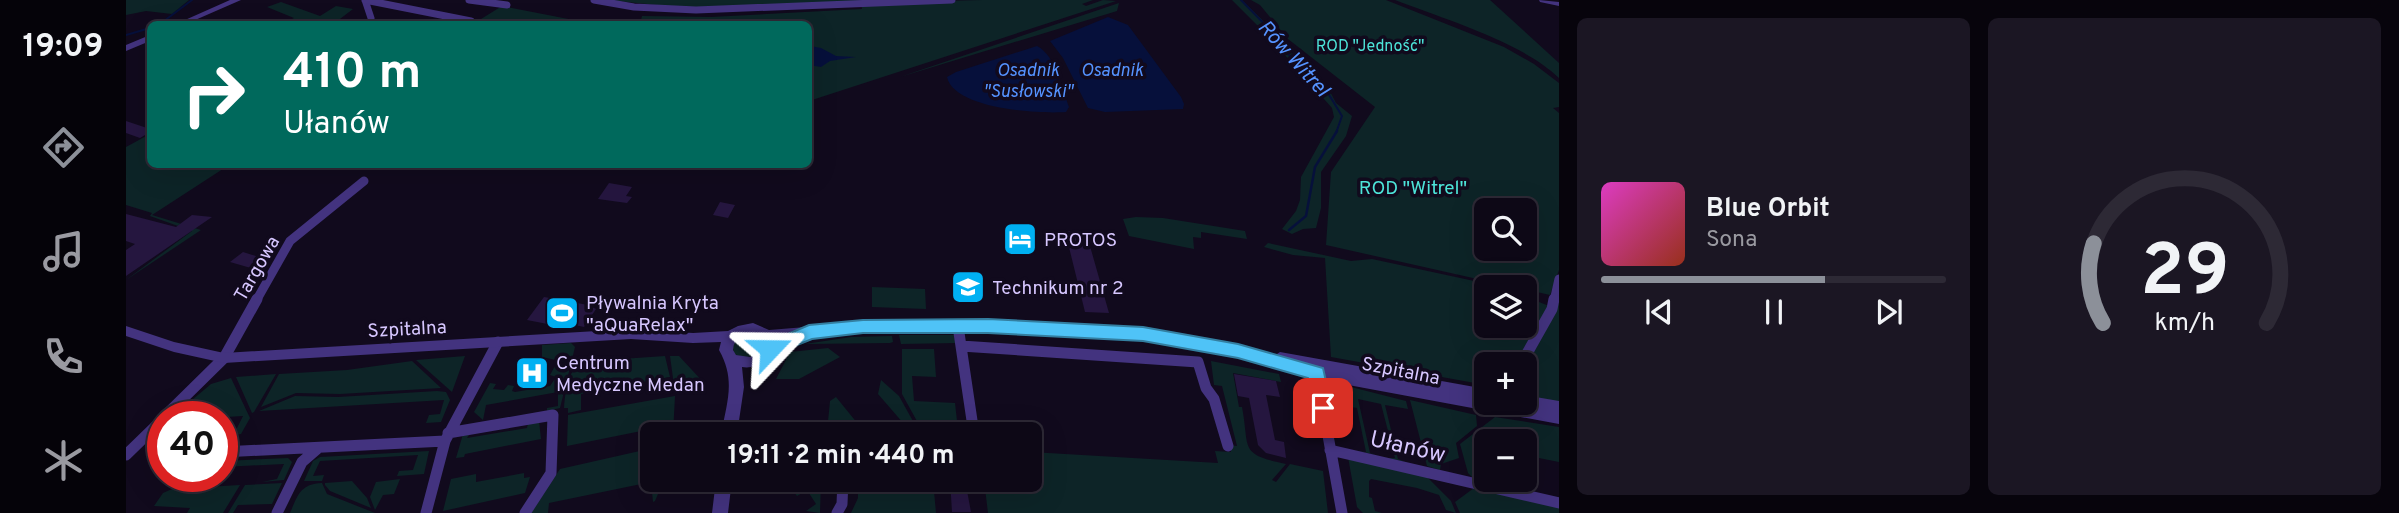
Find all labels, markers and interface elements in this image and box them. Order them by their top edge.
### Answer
water label: Rów Witrel [1251,15,1336,105]
text: 19:09 [23,28,103,68]
park label: ROD "Jedność" [1316,37,1424,57]
text: 410 m [283,44,421,106]
icon: right [168,49,259,140]
water label: Osadnik "Susłowski" [983,60,1075,104]
water label: Osadnik [1081,60,1144,83]
text: Ułanów [283,105,390,145]
icon: directions [39,123,88,172]
park label: ROD "Witrel" [1359,177,1467,201]
text: Blue Orbit [1706,193,1830,226]
map controls [1474,198,1537,492]
button: search [1474,198,1537,261]
hotel icon: PROTOS [1001,220,1039,258]
text: Sona [1706,226,1757,255]
icon: music [39,227,88,276]
place label: PROTOS [1044,229,1117,253]
text: 29 [2140,229,2229,321]
street label: Targowa [229,232,286,306]
school or university icon: Technikum nr 2 [949,268,987,306]
button: layers [1474,275,1537,338]
place label: Technikum nr 2 [992,277,1124,301]
place label: Pływalnia Kryta "aQuaRelax" [586,292,719,338]
icon: previous [1640,293,1678,331]
icon: pause [1755,293,1793,331]
icon: next [1870,293,1908,331]
sports icon: Pływalnia Kryta "aQuaRelax" [543,294,581,332]
text: km/h [2154,307,2215,339]
position arrow [733,312,807,386]
street label: Szpitalna [367,316,447,344]
icon: phone [39,332,88,381]
place label: Centrum Medyczne Medan [556,352,705,398]
button: + [1474,352,1537,415]
street label: Szpitalna [1359,353,1442,391]
hospital icon: Centrum Medyczne Medan [513,354,551,392]
pin [1293,378,1353,438]
icon: arrive [1304,389,1342,427]
speed limit sign: 40 [147,401,238,492]
street label: Ułanów [1367,426,1448,471]
button: − [1474,429,1537,492]
icon: climate [39,436,88,485]
text: 19:11 · 2 min · 440 m [727,440,955,473]

